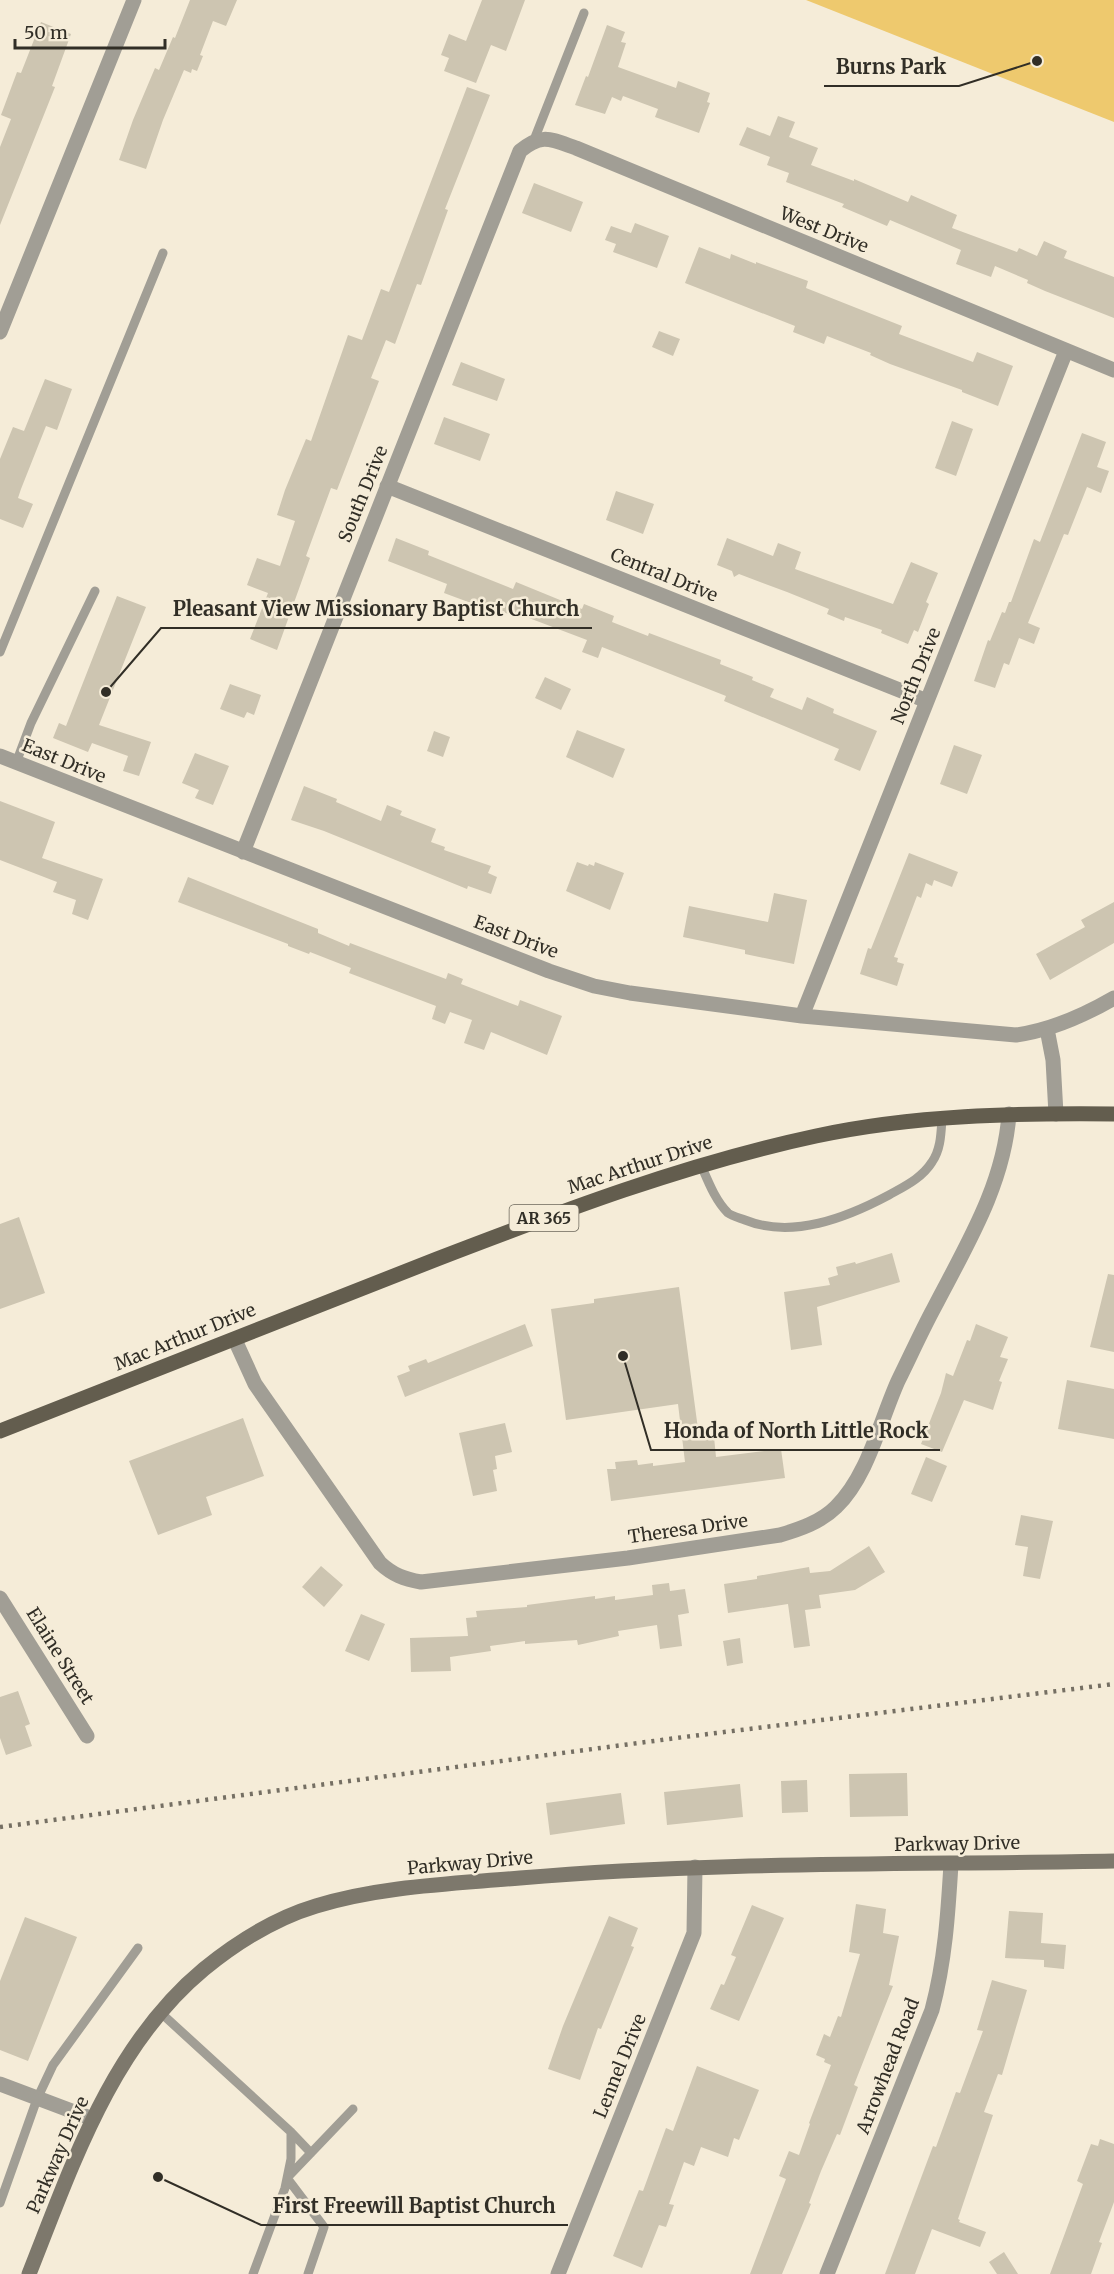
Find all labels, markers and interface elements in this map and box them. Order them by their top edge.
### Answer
scale bar [15,12,165,50]
text: 50 m [24,21,68,44]
callout: Burns Park [824,48,959,86]
text: Burns Park [836,54,946,79]
street label: West Drive [776,201,872,258]
street label: South Drive [333,442,392,546]
street label: Central Drive [607,543,721,607]
callout: Pleasant View Missionary Baptist Church [161,590,592,628]
text: Pleasant View Missionary Baptist Church [173,596,580,621]
street label: North Drive [886,624,945,727]
street label: East Drive [19,733,110,788]
street label: East Drive [471,910,562,963]
street label: Mac Arthur Drive [565,1130,715,1199]
road number: AR 365 [510,1205,578,1231]
street label: Mac Arthur Drive [111,1298,259,1375]
callout: Honda of North Little Rock [651,1412,940,1450]
text: Honda of North Little Rock [664,1418,928,1443]
street label: Theresa Drive [627,1509,749,1548]
street label: Elaine Street [22,1603,99,1708]
street label: Parkway Drive [894,1831,1020,1856]
street label: Parkway Drive [406,1846,534,1879]
street label: Arrowhead Road [851,1994,924,2138]
street label: Lennel Drive [588,2010,651,2121]
street label: Parkway Drive [21,2093,94,2217]
callout: First Freewill Baptist Church [261,2187,568,2225]
text: First Freewill Baptist Church [272,2193,556,2218]

